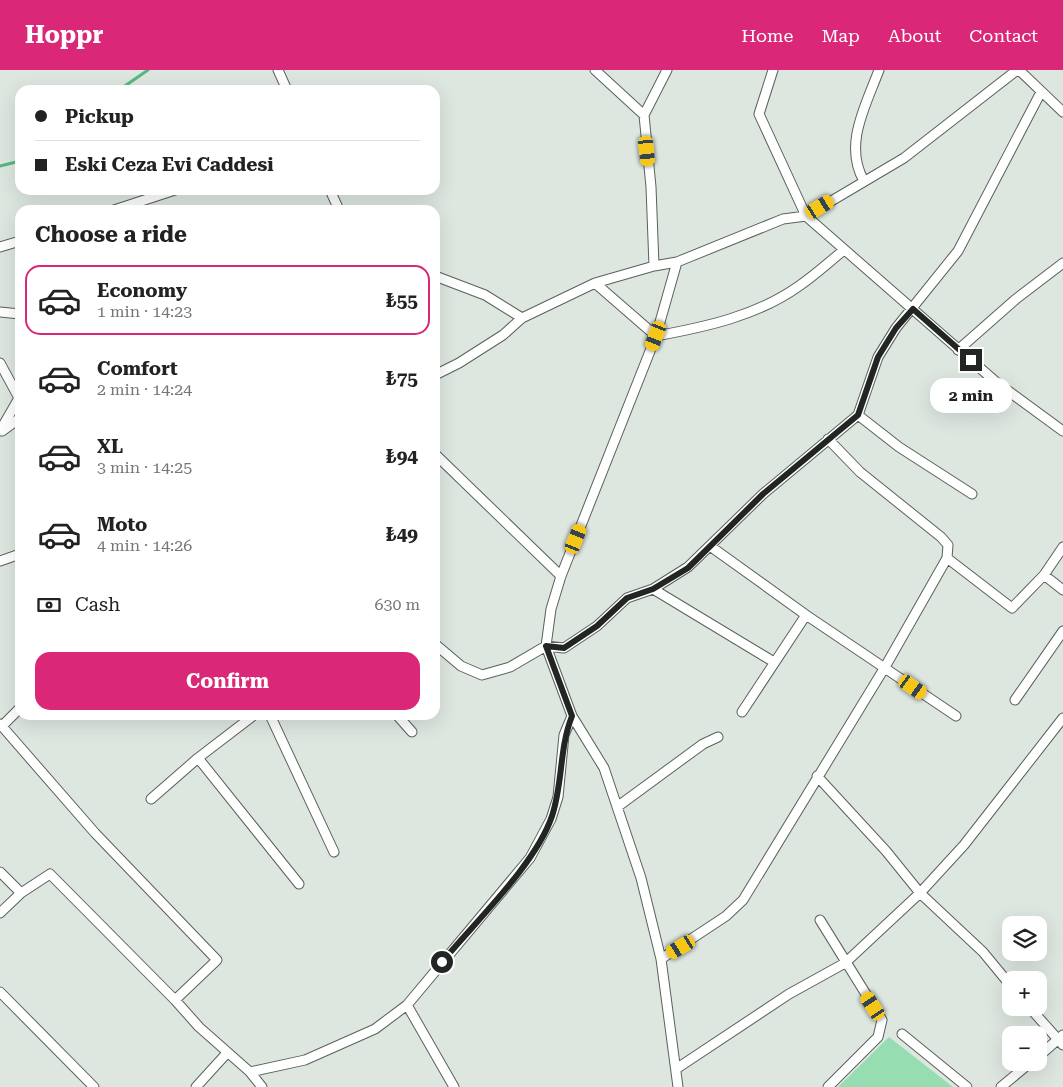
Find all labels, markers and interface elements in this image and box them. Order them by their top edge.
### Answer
text: Hoppr [25,21,103,49]
text: Home [741,25,793,46]
text: Map [821,25,860,46]
text: About [888,25,941,46]
text: Contact [969,25,1038,46]
text: Pickup [65,105,134,128]
car [637,135,656,167]
text: Eski Ceza Evi Caddesi [65,153,274,176]
car [803,193,836,221]
text: Choose a ride [35,222,187,247]
icon: car [37,278,82,323]
text: Economy [97,279,187,302]
text: ₺55 [386,289,418,312]
text: 1 min · 14:23 [97,302,192,321]
car [643,319,668,353]
route end [960,349,982,371]
icon: car [37,356,82,401]
text: Comfort [97,357,178,380]
text: ₺75 [386,367,418,390]
callout: 2 min [930,378,1012,412]
text: 2 min · 14:24 [97,380,192,399]
text: 2 min [949,386,993,405]
icon: car [37,434,82,479]
text: XL [97,435,123,458]
text: ₺94 [386,445,418,468]
text: 3 min · 14:25 [97,458,192,477]
icon: car [37,512,82,557]
text: Moto [97,513,147,536]
car [563,522,588,556]
text: ₺49 [386,523,418,546]
text: 4 min · 14:26 [97,536,192,555]
icon: cash [35,591,63,619]
text: Cash [75,593,120,616]
text: 630 m [374,595,420,614]
button: Confirm [35,652,420,710]
car [896,672,929,702]
map controls [1002,916,1047,1071]
button: layers [1002,916,1047,961]
car [664,933,697,961]
route start [431,951,453,973]
button: + [1002,971,1047,1016]
car [858,989,887,1023]
button: − [1002,1026,1047,1071]

